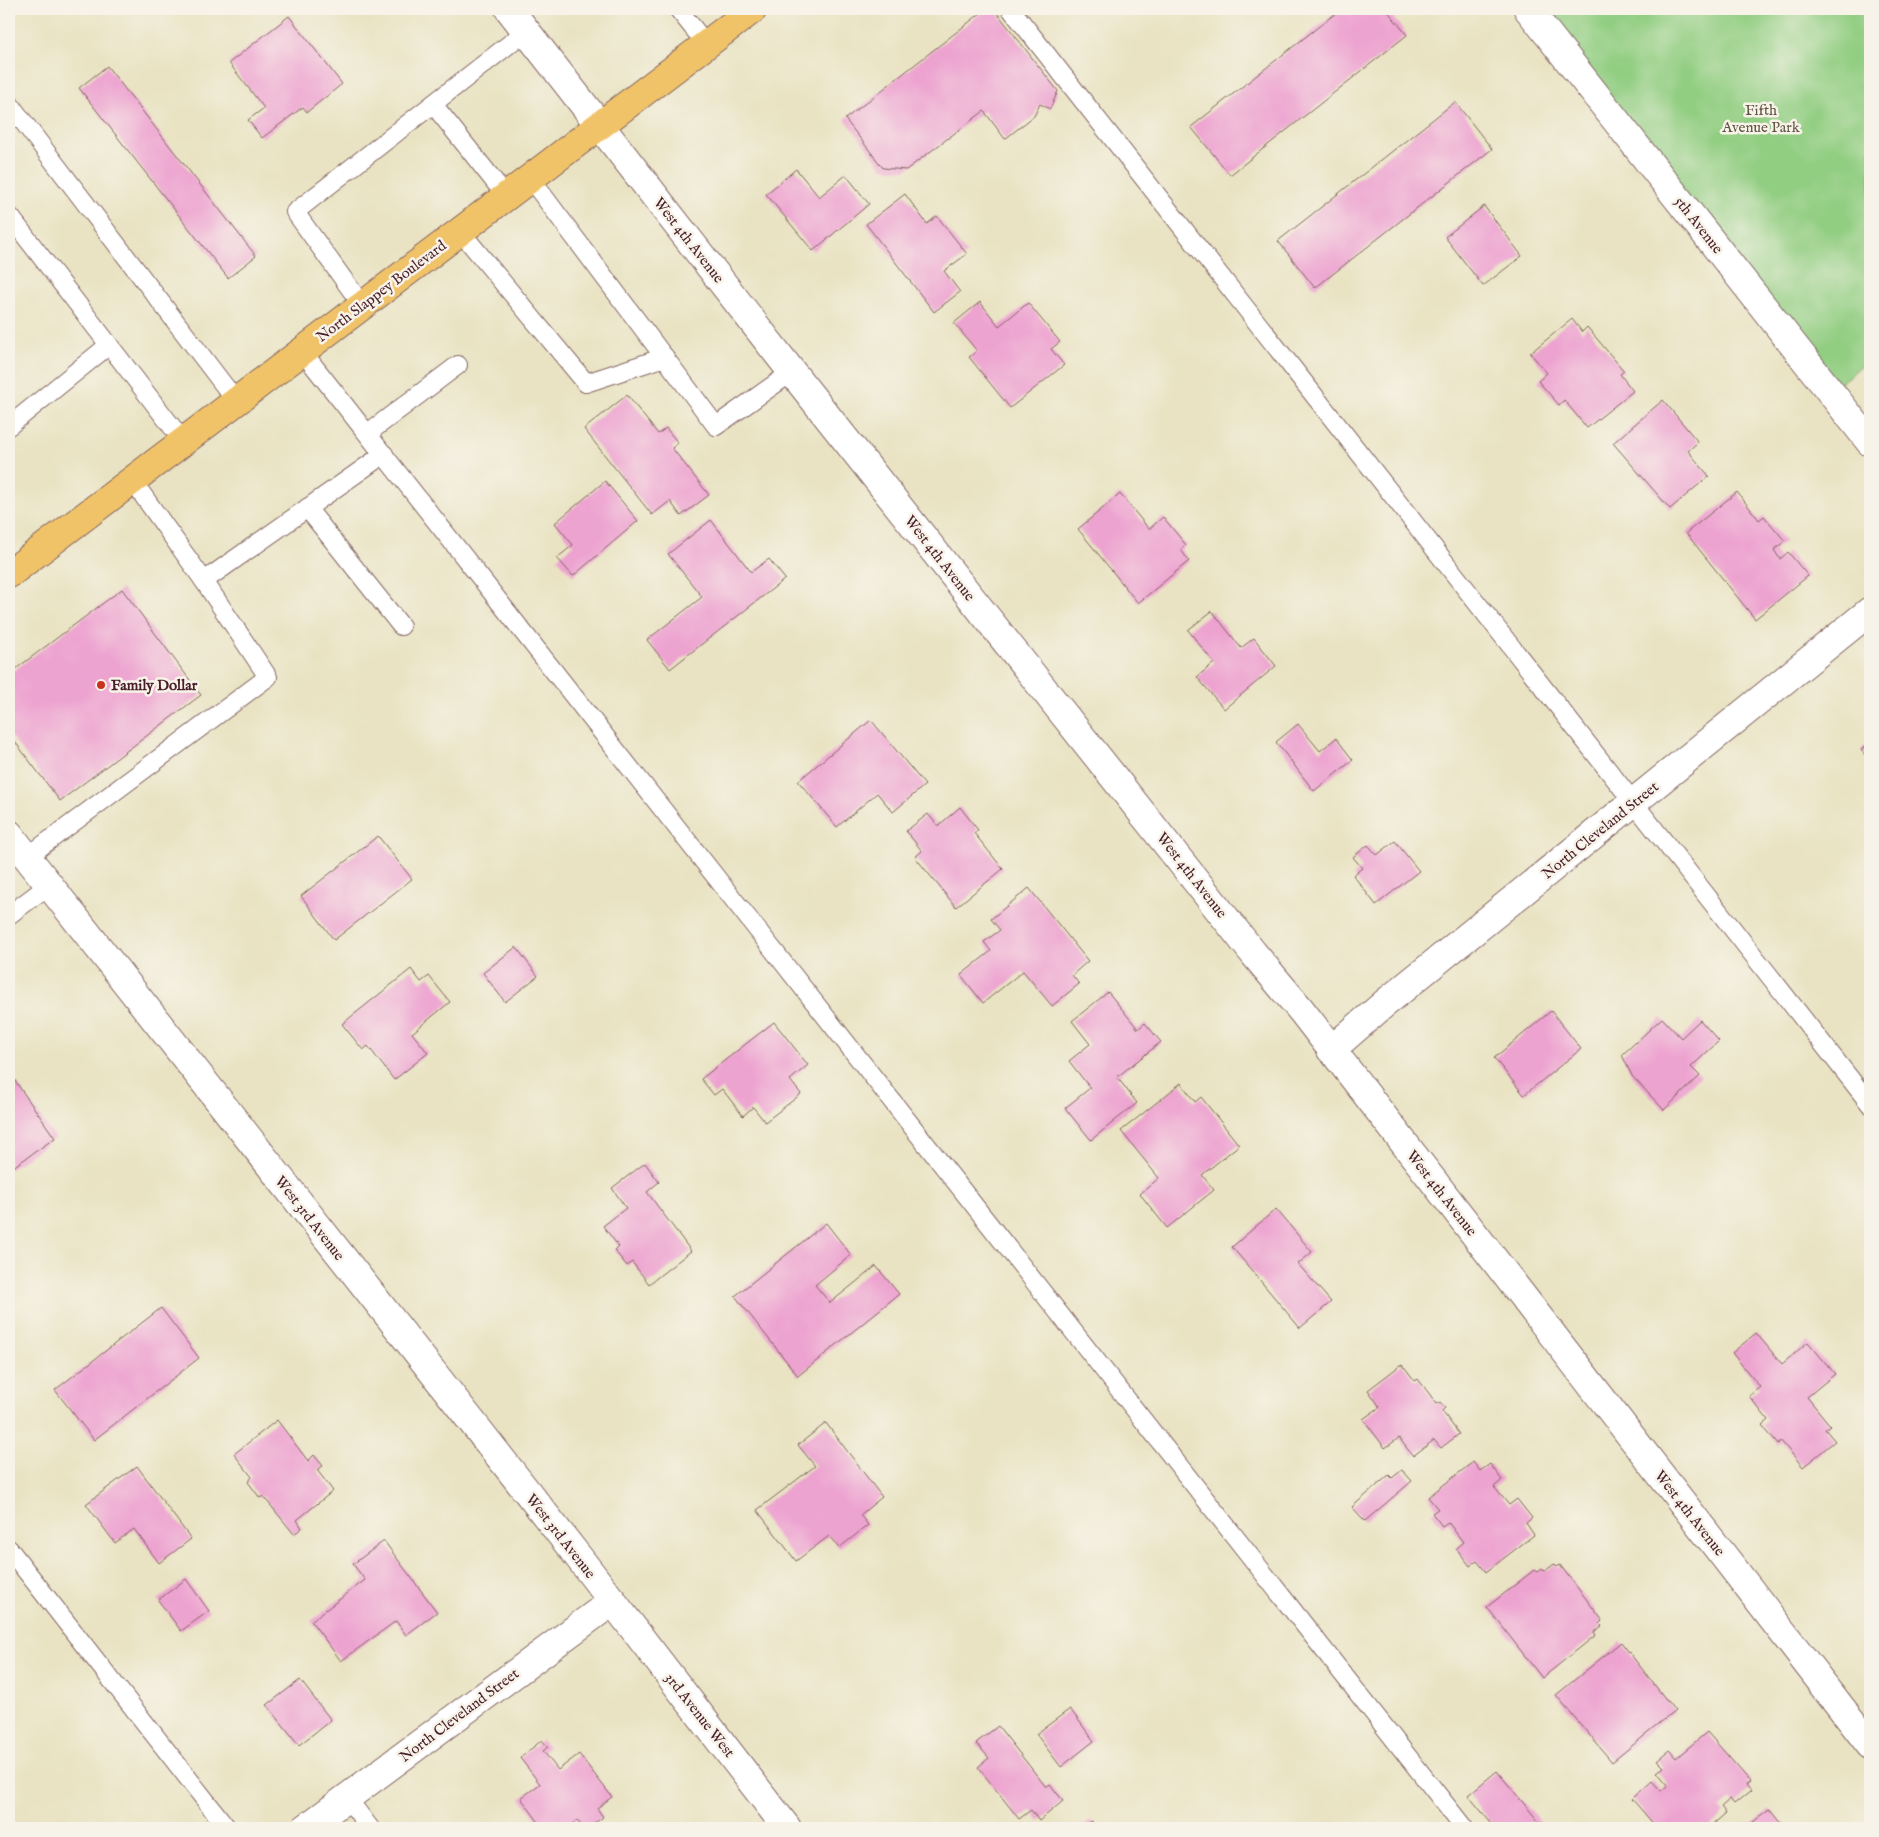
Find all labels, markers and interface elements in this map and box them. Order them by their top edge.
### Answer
park label: Fifth Avenue Park [1721,101,1801,137]
street label: 5th Avenue [1670,193,1727,258]
street label: West 4th Avenue [649,194,728,287]
street label: North Slappey Boulevard [313,236,451,346]
street label: West 4th Avenue [900,512,979,605]
place label: Family Dollar [111,676,198,695]
marker: Family Dollar [95,679,107,691]
street label: North Cleveland Street [1538,777,1663,883]
street label: West 4th Avenue [1152,829,1231,922]
street label: West 4th Avenue [1402,1147,1481,1240]
street label: West 3rd Avenue [271,1172,349,1265]
street label: West 4th Avenue [1650,1467,1729,1560]
street label: West 3rd Avenue [522,1490,600,1583]
street label: North Cleveland Street [396,1664,523,1767]
street label: 3rd Avenue West [661,1669,739,1761]

